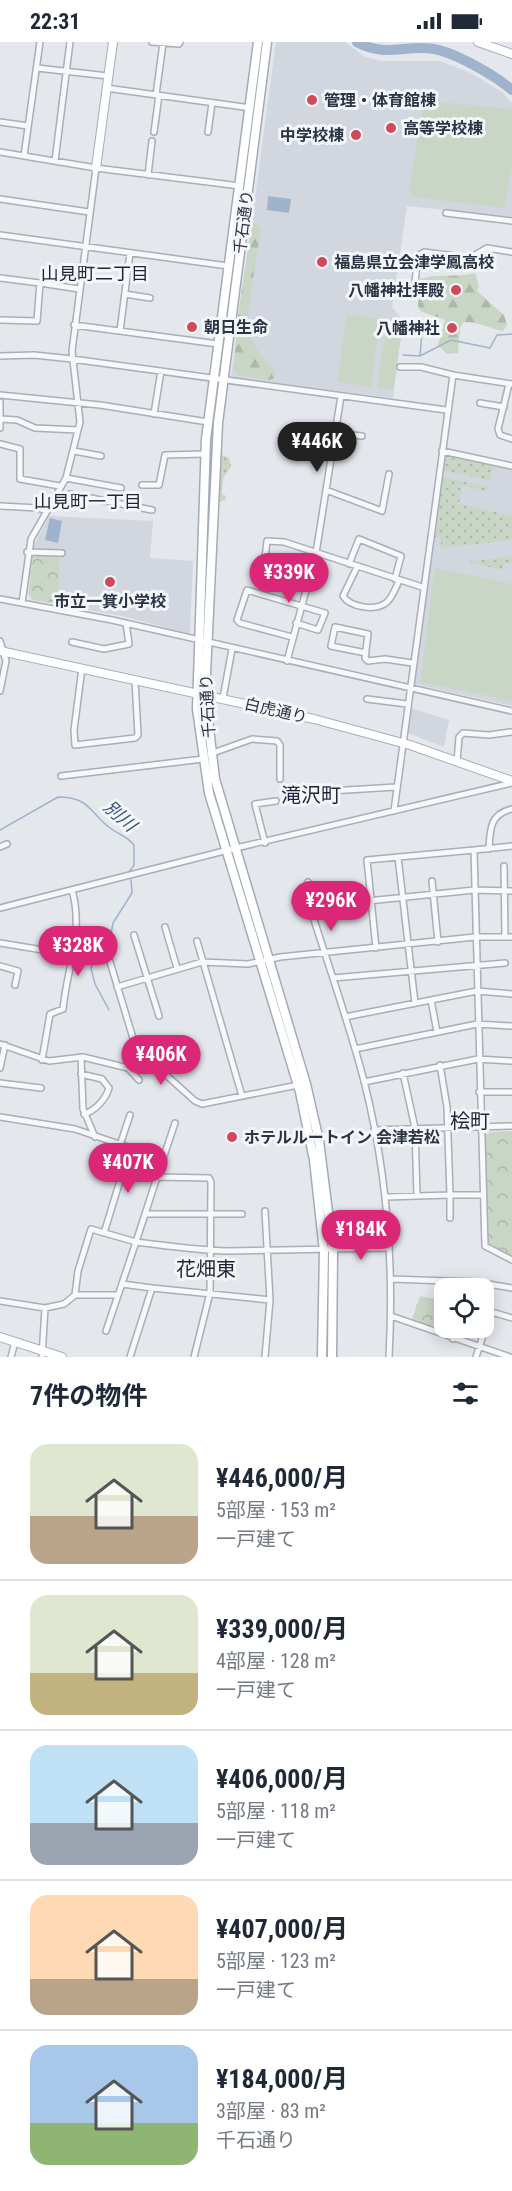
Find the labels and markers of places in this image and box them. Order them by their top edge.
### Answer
place label: 管理・体育館棟 [324,91,436,110]
marker: 管理・体育館棟 [305,93,319,107]
place label: 高等学校棟 [403,119,483,138]
marker: 高等学校棟 [384,121,398,135]
place label: 中学校棟 [280,126,344,145]
marker: 中学校棟 [349,128,363,142]
place label: 福島県立会津学鳳高校 [334,253,494,272]
marker: 福島県立会津学鳳高校 [315,255,329,269]
place label: 八幡神社拝殿 [348,281,444,300]
marker: 八幡神社拝殿 [449,283,463,297]
place label: 朝日生命 [204,318,268,337]
place label: 八幡神社 [376,319,440,338]
marker: 朝日生命 [185,320,199,334]
marker: 八幡神社 [445,321,459,335]
pin: ¥446K [275,422,359,473]
pin: ¥339K [247,553,331,604]
marker: 市立一箕小学校 [103,575,117,589]
place label: 市立一箕小学校 [54,592,166,611]
pin: ¥296K [289,881,373,932]
pin: ¥328K [36,926,120,977]
pin: ¥406K [119,1035,203,1086]
place label: ホテルルートイン 会津若松 [244,1128,440,1147]
marker: ホテルルートイン 会津若松 [225,1130,239,1144]
pin: ¥407K [86,1143,170,1194]
pin: ¥184K [319,1210,403,1261]

